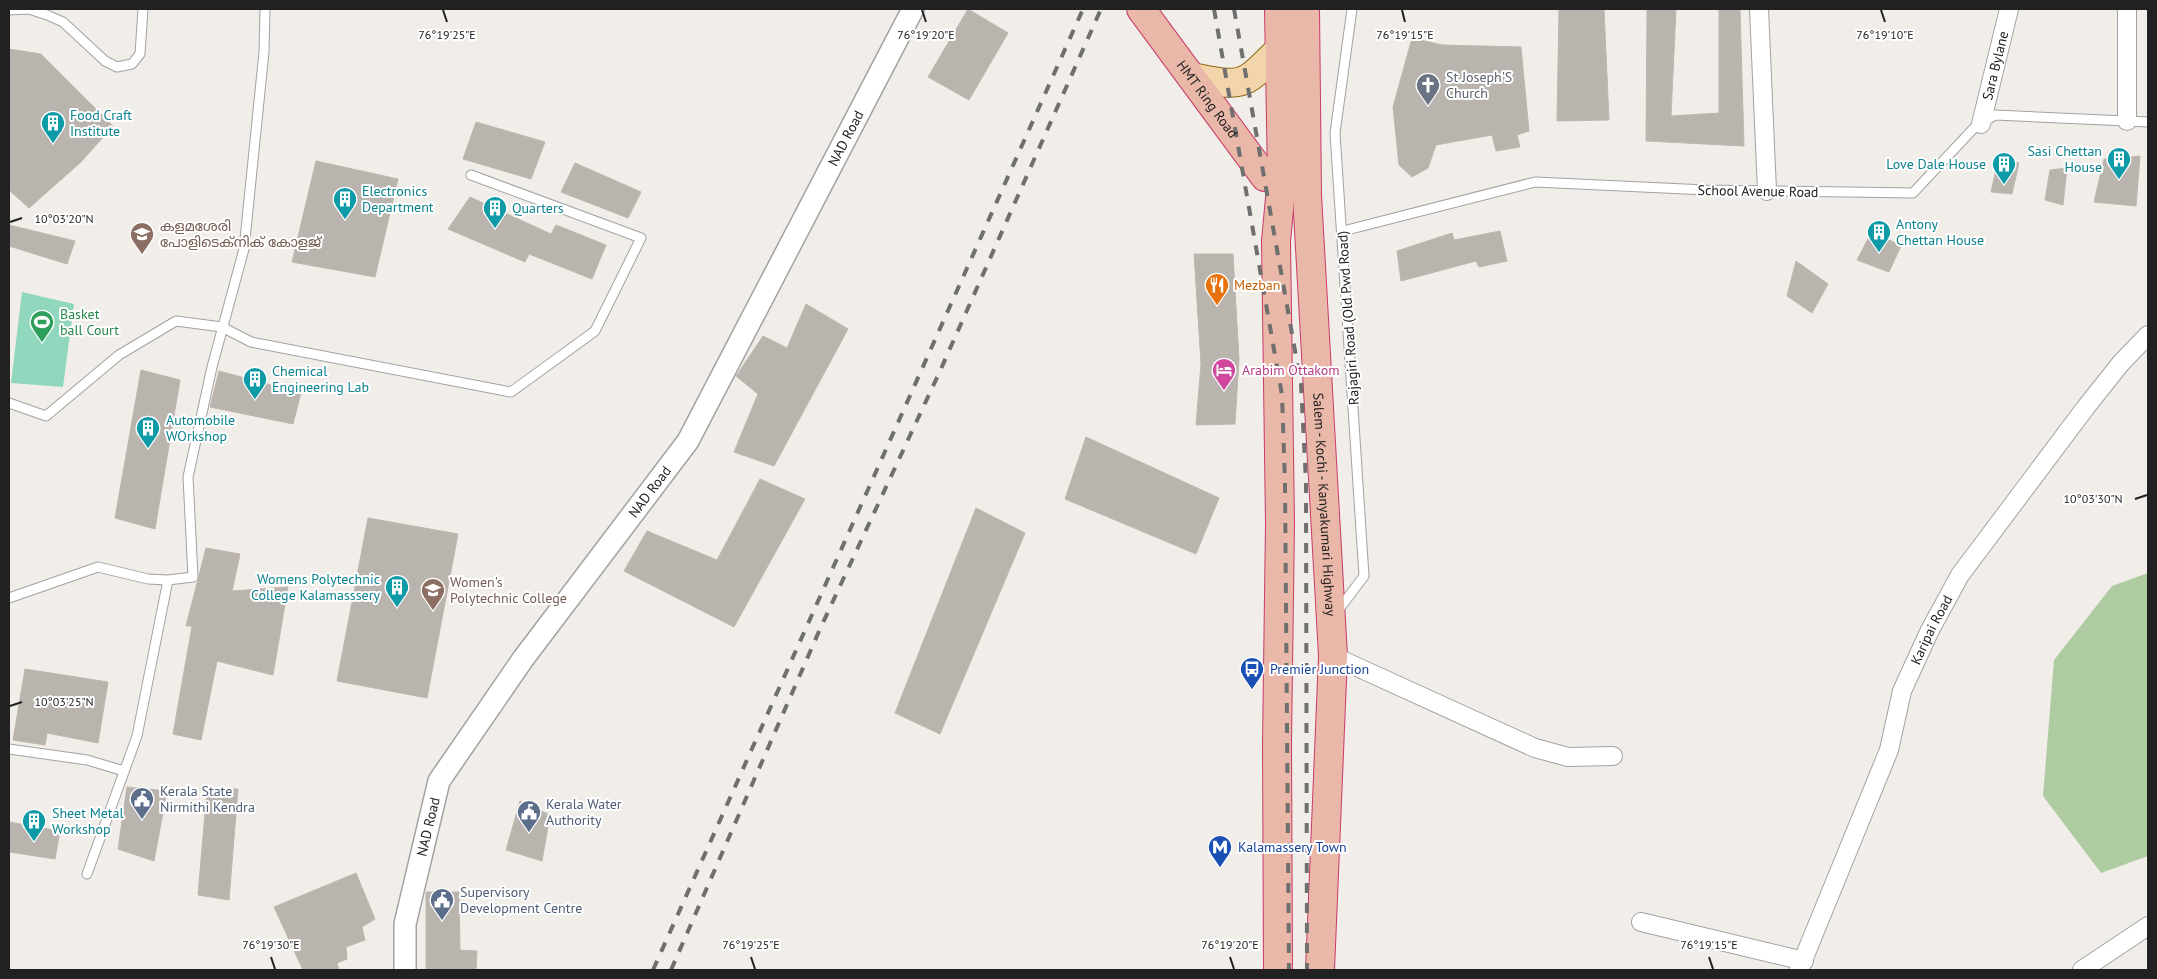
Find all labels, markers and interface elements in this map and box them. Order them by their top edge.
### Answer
text: 76°19'25"E [418,27,476,42]
text: 76°19'20"E [897,27,955,42]
text: 76°19'15"E [1376,27,1434,42]
text: 76°19'10"E [1856,27,1914,42]
street label: Sara Bylane [1978,29,2012,102]
street label: HMT Ring Road [1173,57,1242,142]
place label: St Joseph'S Church [1446,68,1512,102]
church icon: St Joseph'S Church [1415,72,1441,106]
place label: Food Craft Institute [70,106,132,140]
street label: NAD Road [824,107,868,169]
building icon: Food Craft Institute [40,110,66,144]
place label: Sasi Chettan House [2027,142,2102,176]
building icon: Sasi Chettan House [2106,146,2132,180]
building icon: Love Dale House [1991,151,2017,185]
place label: Love Dale House [1886,155,1986,173]
street label: School Avenue Road [1697,181,1819,201]
place label: Electronics Department [362,182,434,216]
building icon: Electronics Department [332,186,358,220]
building icon: Quarters [482,195,508,229]
place label: Quarters [512,199,564,217]
text: 10°03'20"N [34,211,94,226]
place label: Antony Chettan House [1896,215,1984,249]
place label: കളമശേരി പോളിടെക്നിക് കോളജ് [160,217,322,251]
building icon: Antony Chettan House [1866,219,1892,253]
school or university icon: കളമശേരി പോളിടെക്നിക് കോളജ് [129,221,155,255]
street label: Rajagiri Road (Old Pwd Road) [1333,230,1363,406]
restaurant icon: Mezban [1204,272,1230,306]
place label: Mezban [1234,276,1280,294]
place label: Basket ball Court [60,305,119,339]
sports icon: Basket ball Court [29,309,55,343]
hotel icon: Arabim Ottakom [1211,357,1237,391]
place label: Arabim Ottakom [1242,361,1340,379]
place label: Chemical Engineering Lab [272,362,369,396]
building icon: Chemical Engineering Lab [242,366,268,400]
street label: Salem - Kochi - Kanyakumari Highway [1309,392,1340,617]
place label: Automobile WOrkshop [166,411,235,445]
building icon: Automobile WOrkshop [135,415,161,449]
street label: NAD Road [624,462,675,521]
text: 10°03'30"N [2063,491,2123,506]
place label: Womens Polytechnic College Kalamasssery [251,570,380,604]
place label: Women's Polytechnic College [450,573,567,607]
building icon: Womens Polytechnic College Kalamasssery [384,574,410,608]
school or university icon: Women's Polytechnic College [420,577,446,611]
street label: Karipai Road [1906,592,1956,667]
bus stop icon: Premier Junction [1239,656,1265,690]
place label: Premier Junction [1270,660,1369,678]
text: 10°03'25"N [34,694,94,709]
place label: Kerala State Nirmithi Kendra [160,782,255,816]
public building icon: Kerala State Nirmithi Kendra [129,786,155,820]
street label: NAD Road [412,795,444,858]
place label: Kerala Water Authority [546,795,622,829]
public building icon: Kerala Water Authority [516,799,542,833]
place label: Sheet Metal Workshop [52,804,124,838]
building icon: Sheet Metal Workshop [21,808,47,842]
metro station icon: Kalamassery Town [1207,834,1233,868]
place label: Kalamassery Town [1238,838,1347,856]
place label: Supervisory Development Centre [460,883,582,917]
public building icon: Supervisory Development Centre [429,887,455,921]
text: 76°19'30"E [242,937,300,952]
text: 76°19'25"E [722,937,780,952]
text: 76°19'20"E [1201,937,1259,952]
text: 76°19'15"E [1680,937,1738,952]

